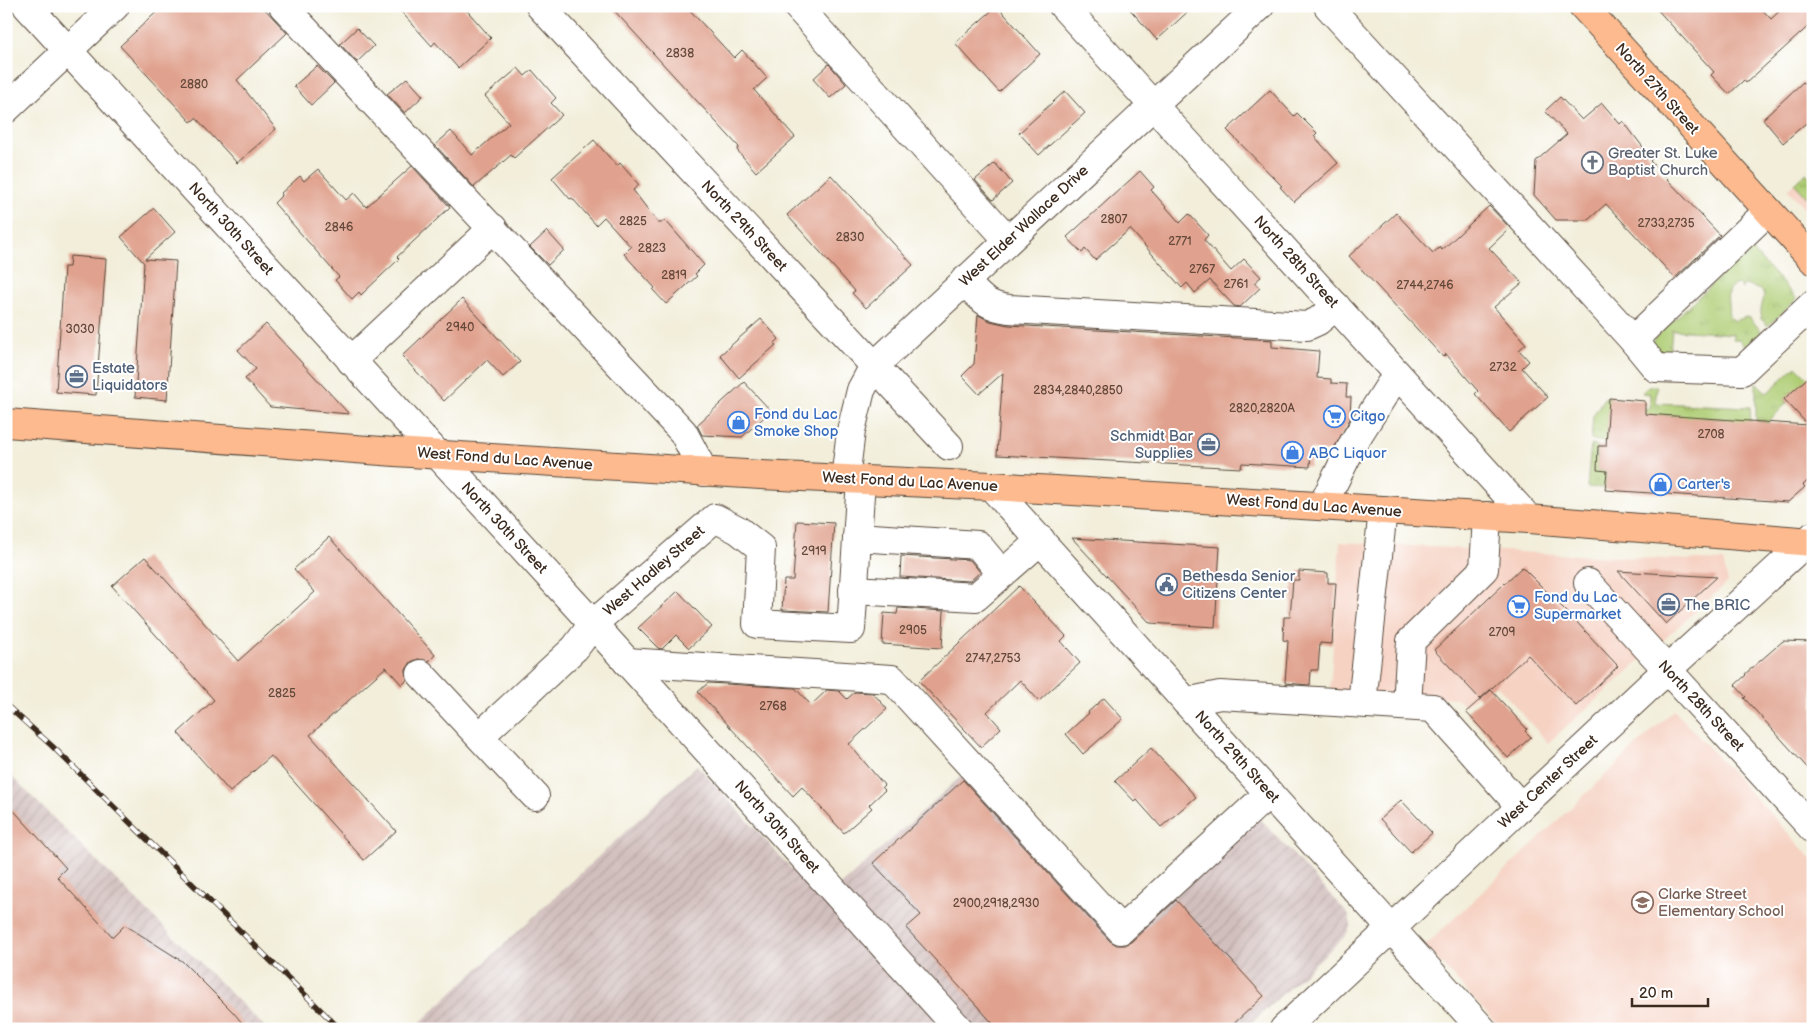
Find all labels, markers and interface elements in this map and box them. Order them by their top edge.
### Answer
street label: North 27th Street [1611,39,1703,139]
house number: 2838 [666,46,694,61]
house number: 2880 [180,77,208,92]
place label: Greater St. Luke Baptist Church [1608,144,1718,180]
church icon: Greater St. Luke Baptist Church [1580,150,1604,174]
street label: West Elder Wallace Drive [955,161,1093,291]
street label: North 29th Street [697,176,791,276]
street label: North 30th Street [184,179,278,280]
house number: 2807 [1100,212,1128,227]
street label: North 28th Street [1250,212,1343,312]
house number: 2825 [619,214,647,229]
house number: 2733,2735 [1637,216,1695,231]
house number: 2846 [325,220,353,235]
house number: 2830 [836,230,864,245]
house number: 2771 [1168,234,1192,249]
house number: 2823 [638,241,666,256]
house number: 2767 [1189,262,1215,277]
house number: 2819 [661,268,687,283]
house number: 2761 [1224,277,1248,292]
house number: 2744,2746 [1396,278,1454,293]
house number: 2940 [446,320,474,335]
house number: 3030 [66,322,94,337]
place label: Estate Liquidators [92,359,168,395]
house number: 2732 [1489,360,1517,375]
office icon: Estate Liquidators [64,365,88,389]
house number: 2834,2840,2850 [1033,383,1123,398]
house number: 2820,2820A [1229,401,1296,416]
supermarket icon: Citgo [1322,404,1346,428]
place label: Fond du Lac Smoke Shop [754,405,839,441]
place label: Citgo [1350,407,1386,426]
shop icon: Fond du Lac Smoke Shop [726,411,750,435]
place label: Schmidt Bar Supplies [1110,427,1194,463]
house number: 2708 [1697,427,1725,442]
office icon: Schmidt Bar Supplies [1197,433,1221,457]
shop icon: ABC Liquor [1281,441,1305,465]
street label: West Fond du Lac Avenue [417,443,594,475]
place label: ABC Liquor [1309,444,1387,463]
street label: West Fond du Lac Avenue [822,468,998,496]
shop icon: Carter's [1649,472,1673,496]
place label: Carter's [1677,475,1731,494]
street label: North 30th Street [457,478,552,578]
street label: West Fond du Lac Avenue [1226,490,1403,522]
street label: West Hadley Street [599,521,709,620]
house number: 2919 [801,544,827,559]
place label: Bethesda Senior Citizens Center [1182,567,1296,603]
public building icon: Bethesda Senior Citizens Center [1154,573,1178,597]
place label: Fond du Lac Supermarket [1534,588,1622,624]
office icon: The BRIC [1656,593,1680,617]
supermarket icon: Fond du Lac Supermarket [1506,594,1530,618]
place label: The BRIC [1684,596,1750,615]
house number: 2905 [899,623,927,638]
house number: 2709 [1489,625,1516,640]
house number: 2747,2753 [965,651,1021,666]
street label: North 28th Street [1654,656,1748,756]
house number: 2825 [268,686,296,701]
house number: 2768 [759,699,787,714]
street label: North 29th Street [1191,707,1284,807]
street label: West Center Street [1494,731,1602,833]
street label: North 30th Street [730,777,824,878]
place label: Clarke Street Elementary School [1658,885,1784,921]
school or university icon: Clarke Street Elementary School [1630,891,1654,915]
house number: 2900,2918,2930 [953,896,1039,911]
scale bar [1632,975,1708,1007]
text: 20 m [1639,984,1673,1003]

